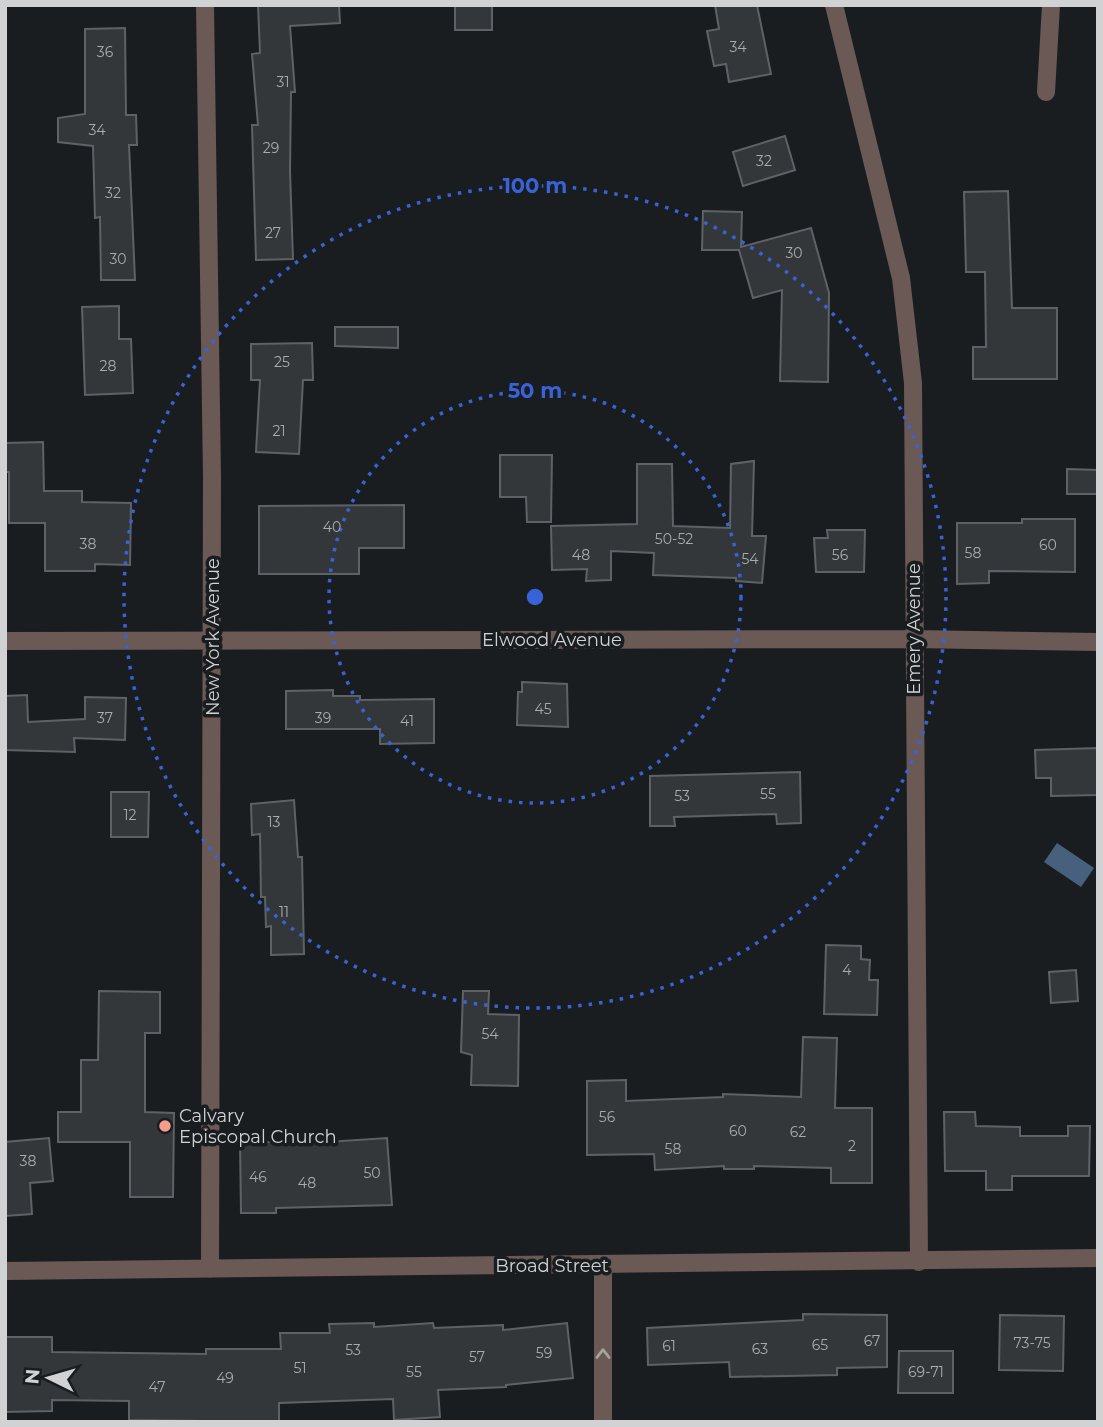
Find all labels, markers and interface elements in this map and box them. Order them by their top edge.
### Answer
house number: 34 [729,38,747,56]
house number: 36 [97,43,114,61]
house number: 31 [277,73,289,91]
house number: 34 [88,121,106,139]
house number: 29 [263,139,279,157]
house number: 32 [756,152,772,170]
text: 100 m [503,173,567,198]
house number: 32 [105,184,121,202]
house number: 27 [265,224,281,242]
house number: 30 [785,244,803,262]
house number: 30 [109,250,127,268]
house number: 25 [274,353,290,371]
house number: 28 [100,357,117,375]
text: 50 m [508,378,562,403]
house number: 21 [272,422,286,440]
house number: 40 [323,518,341,536]
house number: 50-52 [655,530,693,548]
house number: 38 [80,535,96,553]
house number: 60 [1039,536,1057,554]
house number: 58 [965,544,981,562]
house number: 48 [572,546,590,564]
house number: 56 [832,546,849,564]
house number: 54 [741,550,759,568]
street label: New York Avenue [202,558,224,716]
street label: Emery Avenue [903,563,925,695]
centre of rings [523,585,547,609]
street label: Elwood Avenue [482,629,622,651]
house number: 45 [534,700,552,718]
house number: 37 [97,709,113,727]
house number: 39 [315,709,331,727]
house number: 41 [400,712,414,730]
house number: 55 [760,785,776,803]
house number: 53 [674,787,690,805]
house number: 12 [123,806,137,824]
house number: 13 [268,813,281,831]
house number: 11 [279,903,289,921]
house number: 4 [842,961,852,979]
house number: 54 [481,1025,499,1043]
place label: Calvary Episcopal Church [179,1105,337,1148]
house number: 56 [599,1108,616,1126]
marker: Calvary Episcopal Church [157,1118,173,1134]
house number: 60 [729,1122,747,1140]
house number: 62 [790,1123,806,1141]
house number: 2 [848,1137,856,1155]
house number: 58 [665,1140,681,1158]
house number: 38 [20,1152,36,1170]
house number: 50 [363,1164,381,1182]
house number: 46 [249,1168,267,1186]
house number: 48 [298,1174,316,1192]
street label: Broad Street [495,1255,609,1277]
house number: 67 [864,1332,880,1350]
house number: 73-75 [1013,1334,1051,1352]
house number: 65 [812,1336,828,1354]
house number: 61 [662,1337,676,1355]
house number: 63 [752,1340,768,1358]
house number: 53 [345,1341,361,1359]
north arrow [14,1343,84,1413]
house number: 59 [536,1344,552,1362]
house number: 57 [469,1348,485,1366]
one-way arrow [595,1348,611,1358]
house number: 51 [294,1359,306,1377]
house number: 55 [406,1363,422,1381]
house number: 69-71 [908,1363,944,1381]
text: N [20,1368,45,1385]
house number: 49 [216,1369,234,1387]
house number: 47 [149,1378,165,1396]

